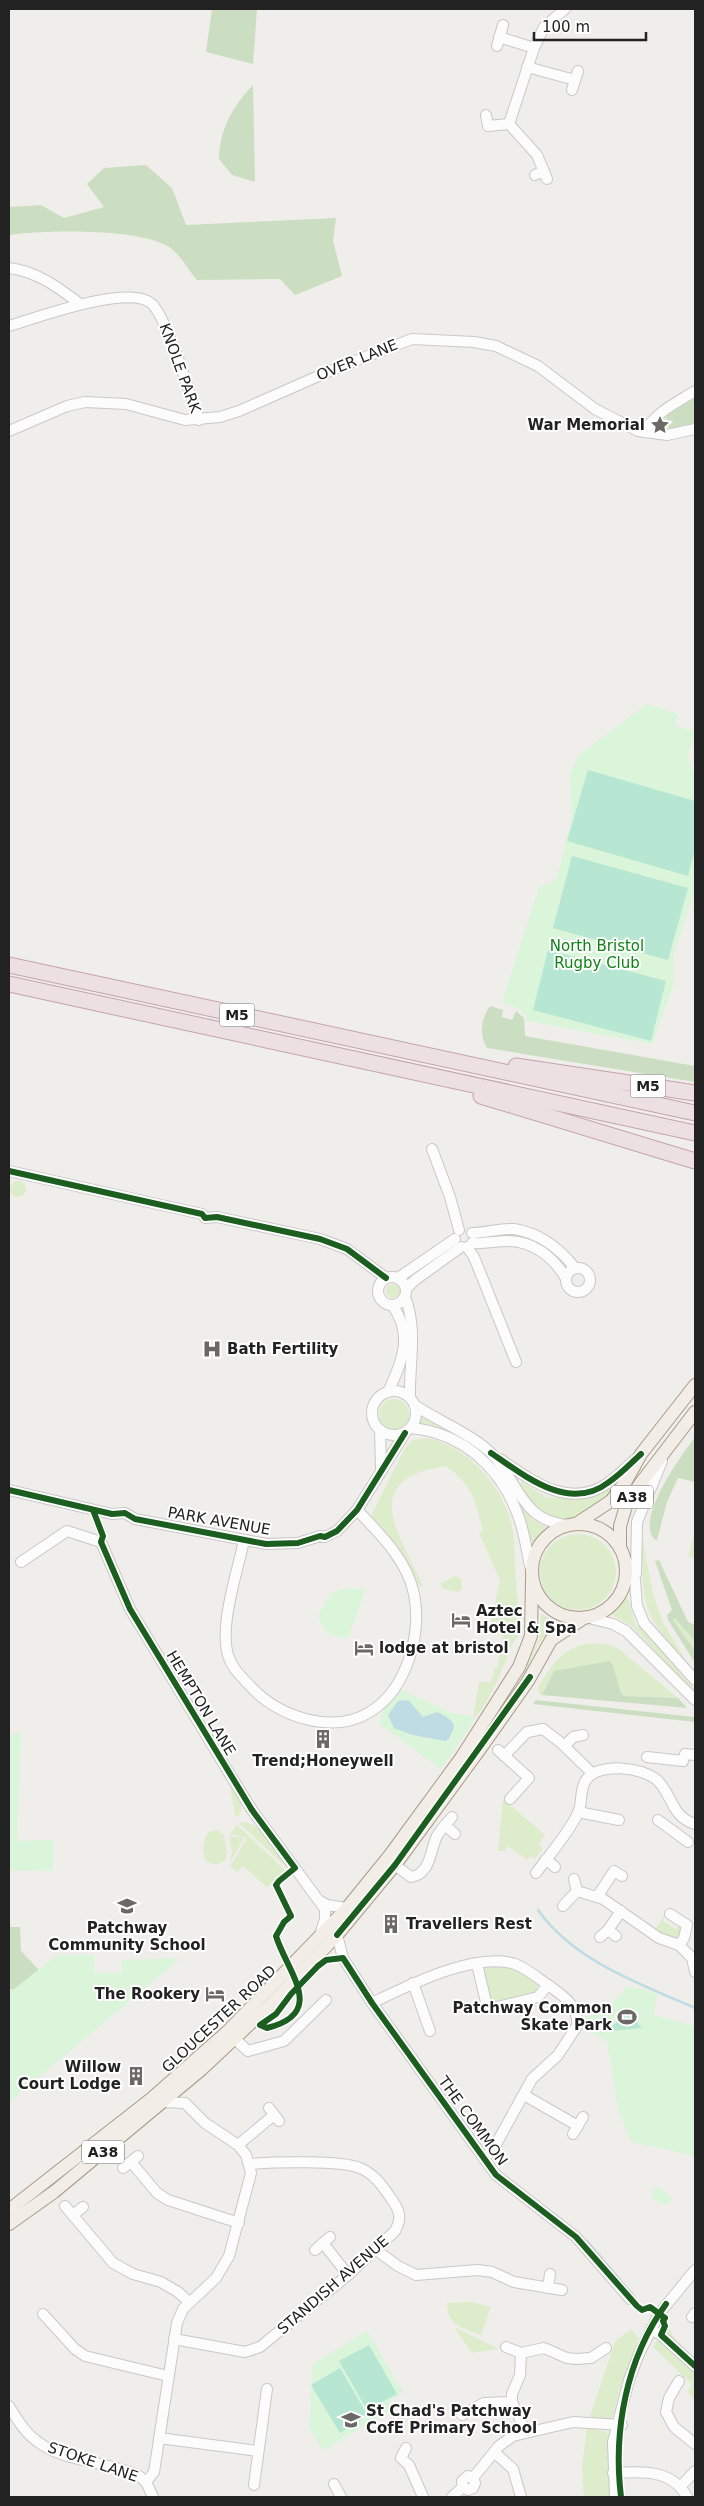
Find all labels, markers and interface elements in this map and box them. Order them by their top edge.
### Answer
scale bar [534,10,646,42]
text: 100 m [542,18,590,36]
street label: KNOLE PARK [155,321,205,416]
street label: OVER LANE [314,336,400,384]
place icon: War Memorial [649,414,671,436]
place label: War Memorial [527,416,645,434]
park label: North Bristol Rugby Club [550,937,644,972]
road number: M5 [220,1004,254,1026]
road number: M5 [630,1074,666,1098]
hospital icon: Bath Fertility [201,1338,223,1360]
place label: Bath Fertility [227,1340,339,1358]
road number: A38 [611,1485,653,1508]
street label: PARK AVENUE [166,1503,272,1539]
place label: Aztec Hotel & Spa [476,1602,577,1637]
hotel icon: Aztec Hotel & Spa [450,1609,472,1631]
hotel icon: lodge at bristol [353,1637,375,1659]
place label: lodge at bristol [379,1639,509,1657]
street label: HEMPTON LANE [163,1647,239,1759]
building icon: Trend;Honeywell [312,1728,334,1750]
place label: Trend;Honeywell [252,1752,394,1770]
school or university icon: Patchway Community School [116,1895,138,1917]
building icon: Travellers Rest [380,1913,402,1935]
place label: Travellers Rest [406,1915,532,1933]
place label: Patchway Community School [48,1919,206,1954]
street label: GLOUCESTER ROAD [158,1962,280,2076]
hotel icon: The Rookery [204,1983,226,2005]
place label: The Rookery [95,1985,200,2003]
place label: Patchway Common Skate Park [452,1999,613,2034]
sports icon: Patchway Common Skate Park [616,2006,638,2028]
place label: Willow Court Lodge [18,2058,121,2093]
building icon: Willow Court Lodge [125,2065,147,2087]
street label: THE COMMON [434,2072,511,2169]
road number: A38 [82,2140,124,2164]
street label: STANDISH AVENUE [274,2232,392,2338]
place label: St Chad's Patchway CofE Primary School [366,2402,537,2437]
school or university icon: St Chad's Patchway CofE Primary School [340,2409,362,2431]
street label: STOKE LANE [46,2438,140,2486]

